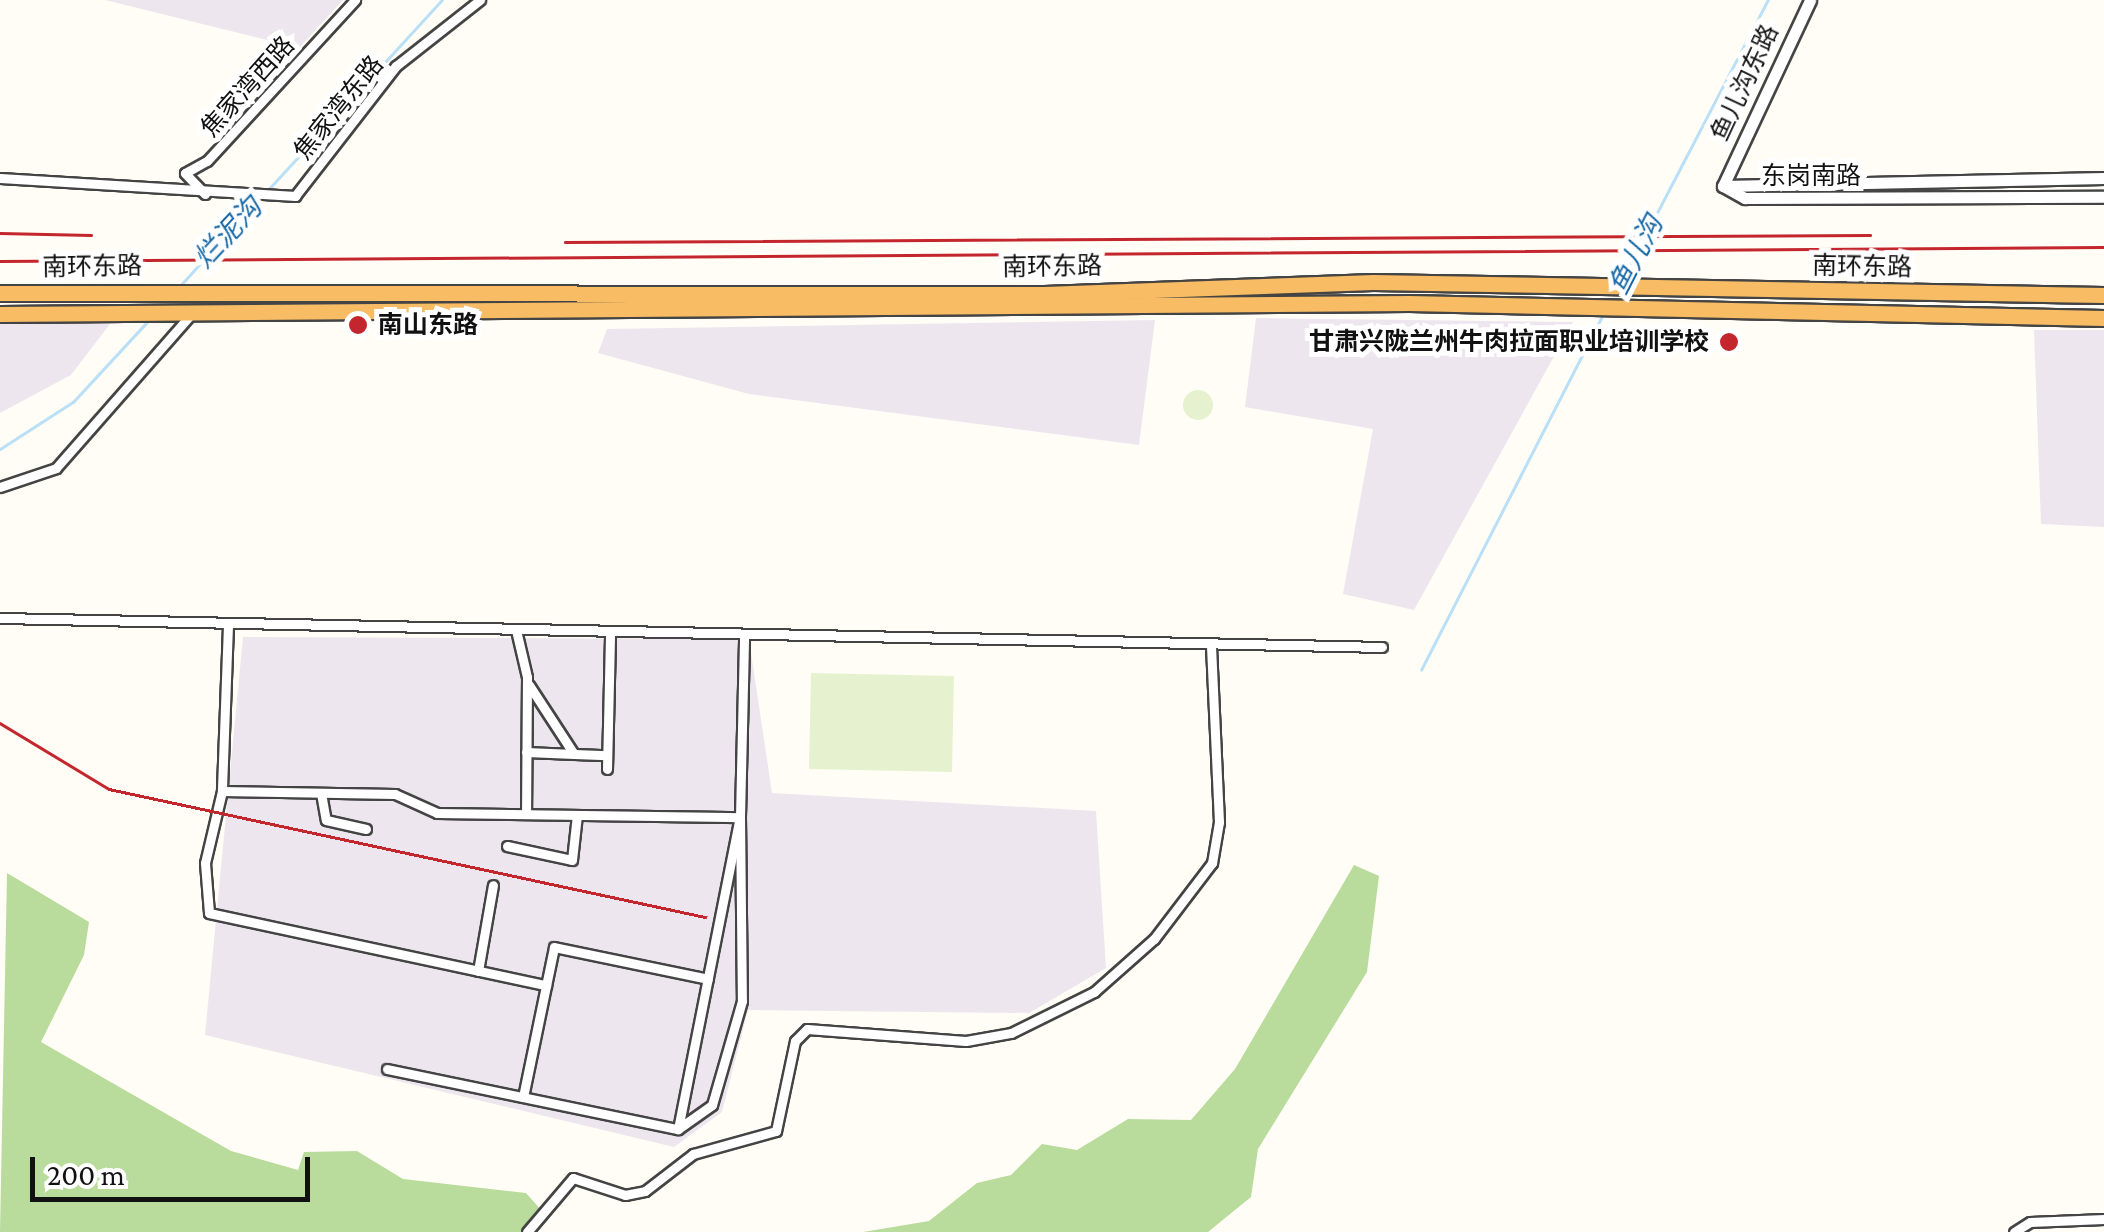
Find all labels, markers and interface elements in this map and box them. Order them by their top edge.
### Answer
street label: 鱼儿沟东路 [1705,20,1785,146]
street label: 焦家湾西路 [195,31,301,143]
street label: 焦家湾东路 [288,50,390,166]
street label: 东岗南路 [1761,161,1861,191]
water label: 烂泥沟 [187,191,269,275]
water label: 鱼儿沟 [1602,210,1670,300]
street label: 南环东路 [42,251,142,283]
street label: 南环东路 [1002,251,1102,283]
street label: 南环东路 [1812,251,1912,283]
place label: 南山东路 [378,310,478,340]
marker: 南山东路 [347,314,369,336]
place label: 甘肃兴陇兰州牛肉拉面职业培训学校 [1309,327,1709,357]
marker: 甘肃兴陇兰州牛肉拉面职业培训学校 [1718,331,1740,353]
scale bar [35,1137,315,1199]
text: 200 m [47,1158,125,1191]

